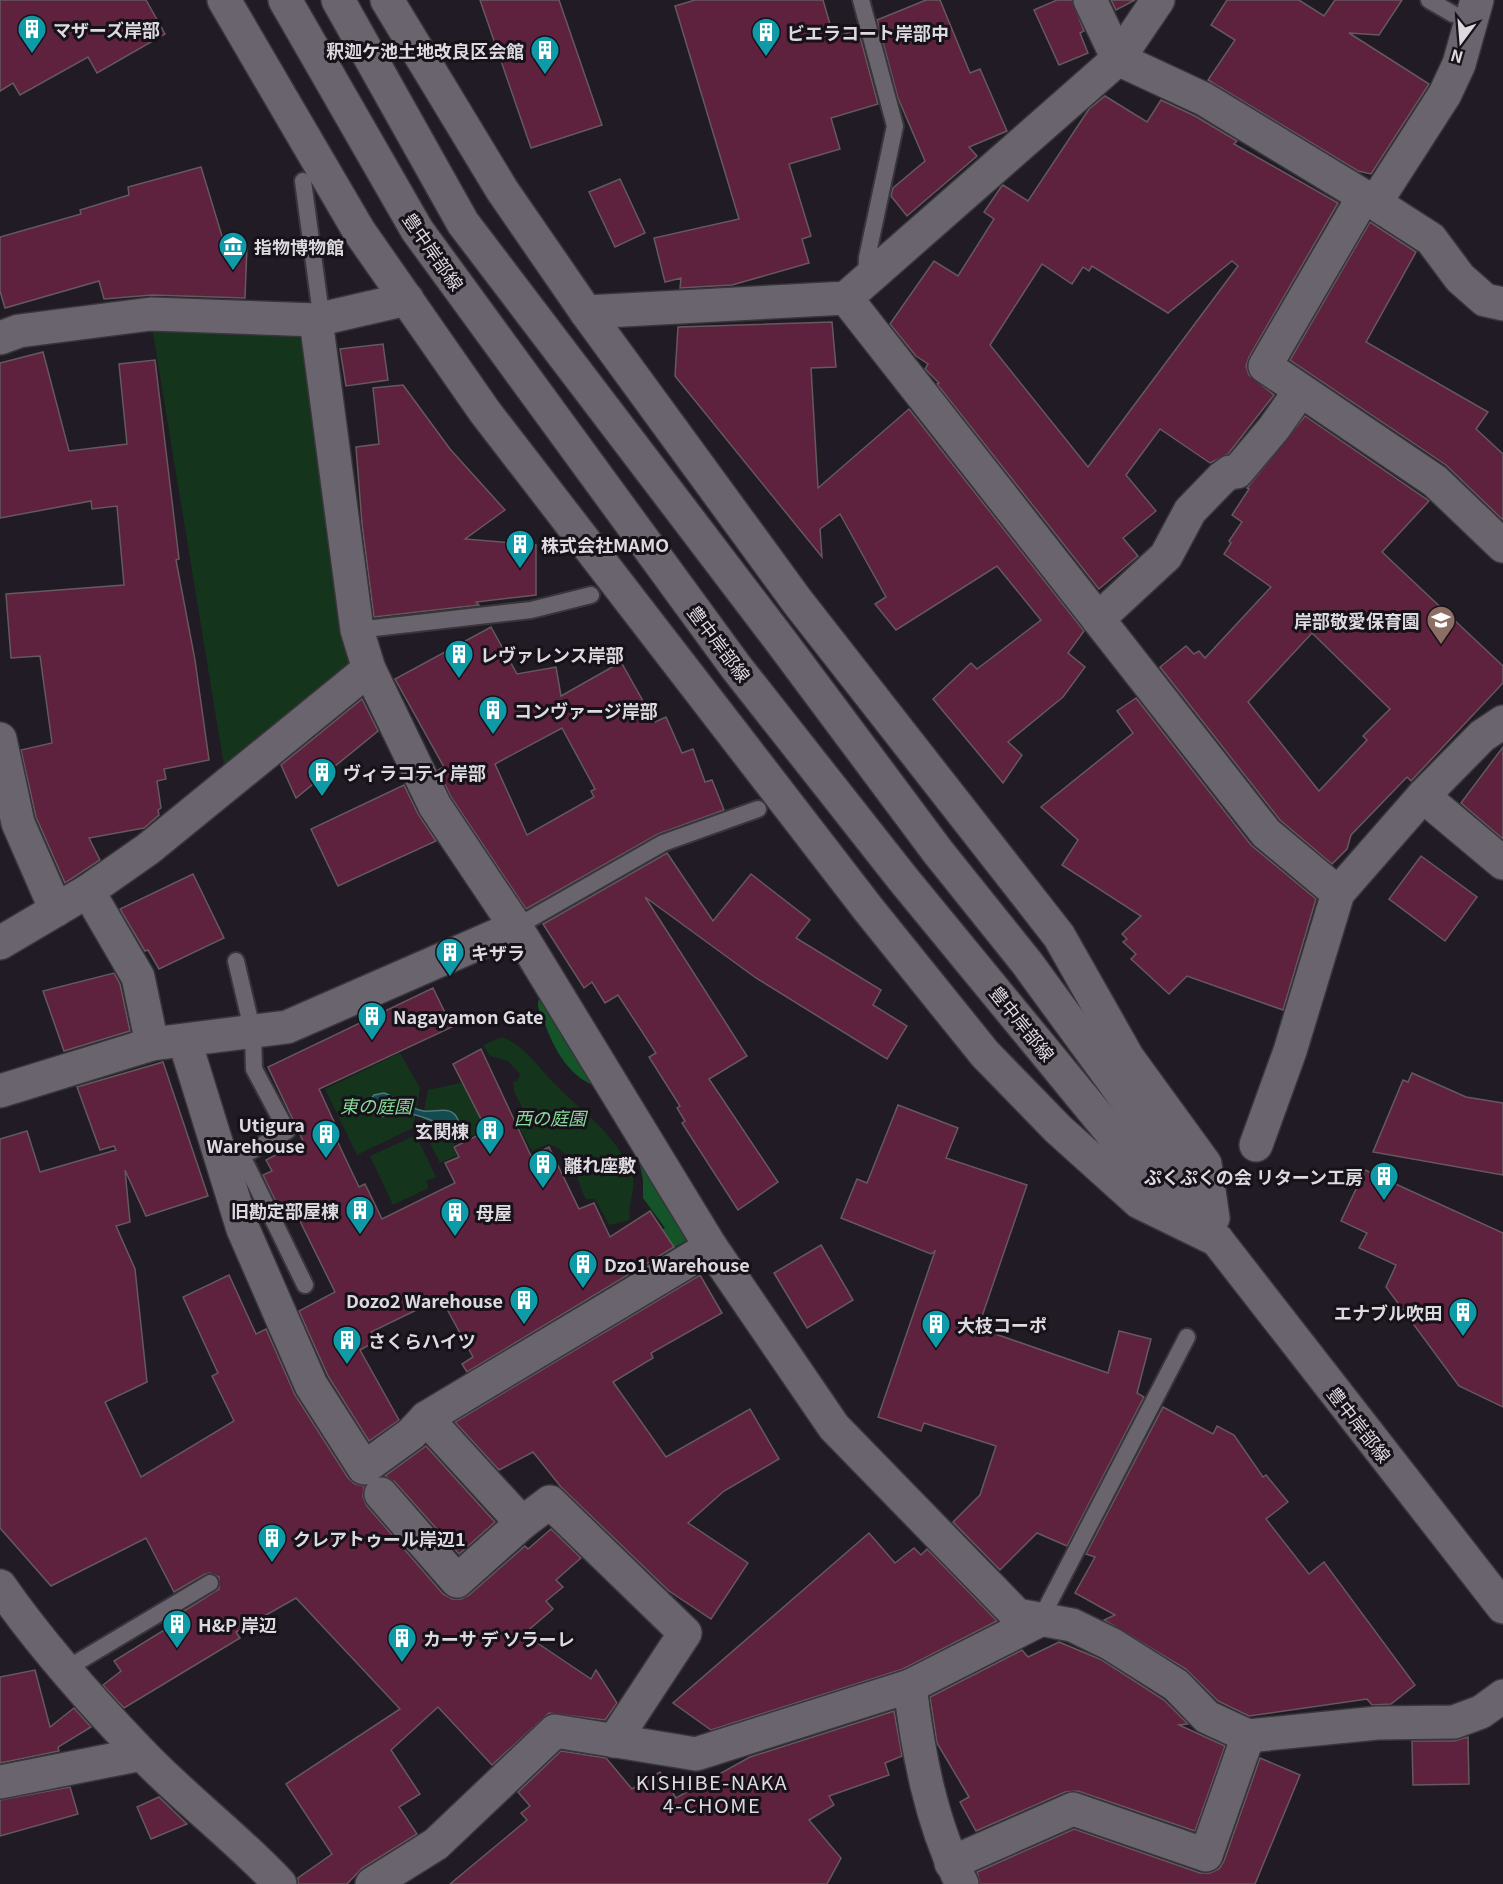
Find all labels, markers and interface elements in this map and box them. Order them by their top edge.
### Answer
north arrow [1431,12,1491,72]
building icon: マザーズ岸部 [16,13,48,55]
place label: マザーズ岸部 [53,16,160,42]
building icon: ビエラコート岸部中 [750,16,782,58]
place label: ビエラコート岸部中 [787,19,949,45]
building icon: 釈迦ケ池土地改良区会館 [529,34,561,76]
place label: 釈迦ケ池土地改良区会館 [326,37,524,63]
text: N [1448,44,1466,71]
street label: 豊中岸部線 [398,207,470,295]
museum icon: 指物博物館 [217,230,249,272]
place label: 指物博物館 [254,233,344,259]
building icon: 株式会社MAMO [504,528,536,570]
place label: 株式会社MAMO [541,531,669,557]
street label: 豊中岸部線 [683,599,757,687]
school or university icon: 岸部敬愛保育園 [1425,604,1457,646]
place label: 岸部敬愛保育園 [1294,607,1420,633]
building icon: レヴァレンス岸部 [443,638,475,680]
place label: レヴァレンス岸部 [480,641,624,667]
building icon: コンヴァージ岸部 [477,694,509,736]
place label: コンヴァージ岸部 [514,697,658,723]
building icon: ヴィラコティ岸部 [306,756,338,798]
place label: ヴィラコティ岸部 [343,759,486,785]
building icon: キザラ [434,936,466,978]
place label: キザラ [471,939,525,965]
street label: 豊中岸部線 [985,980,1061,1066]
building icon: Nagayamon Gate [356,1000,388,1042]
place label: Nagayamon Gate [393,1003,543,1029]
park label: 東の庭園 [340,1092,415,1118]
park label: 西の庭園 [514,1104,589,1130]
place label: Utigura Warehouse [207,1111,305,1158]
building icon: 玄関棟 [474,1114,506,1156]
place label: 玄関棟 [415,1117,469,1143]
building icon: Utigura Warehouse [310,1118,342,1160]
building icon: 離れ座敷 [527,1148,559,1190]
place label: 離れ座敷 [564,1151,636,1177]
building icon: ぷくぷくの会 リターン工房 [1368,1160,1400,1202]
place label: ぷくぷくの会 リターン工房 [1144,1163,1363,1189]
building icon: 旧勘定部屋棟 [344,1194,376,1236]
building icon: 母屋 [439,1196,471,1238]
place label: 旧勘定部屋棟 [231,1197,339,1223]
place label: 母屋 [476,1199,512,1225]
building icon: Dzo1 Warehouse [567,1248,599,1290]
place label: Dzo1 Warehouse [604,1251,750,1277]
building icon: Dozo2 Warehouse [508,1284,540,1326]
place label: Dozo2 Warehouse [346,1287,503,1313]
building icon: エナブル吹田 [1447,1296,1479,1338]
place label: エナブル吹田 [1334,1299,1442,1325]
building icon: 大枝コーポ [920,1308,952,1350]
place label: 大枝コーポ [957,1311,1047,1337]
building icon: さくらハイツ [331,1324,363,1366]
place label: さくらハイツ [368,1327,476,1353]
street label: 豊中岸部線 [1322,1381,1398,1467]
building icon: クレアトゥール岸辺1 [256,1522,288,1564]
place label: クレアトゥール岸辺1 [293,1525,466,1551]
building icon: H&P 岸辺 [161,1608,193,1650]
place label: H&P 岸辺 [198,1611,277,1637]
building icon: カーサ デ ソラーレ [386,1622,418,1664]
place label: カーサ デ ソラーレ [423,1625,575,1651]
district label: KISHIBE-NAKA 4-CHOME [636,1767,788,1819]

